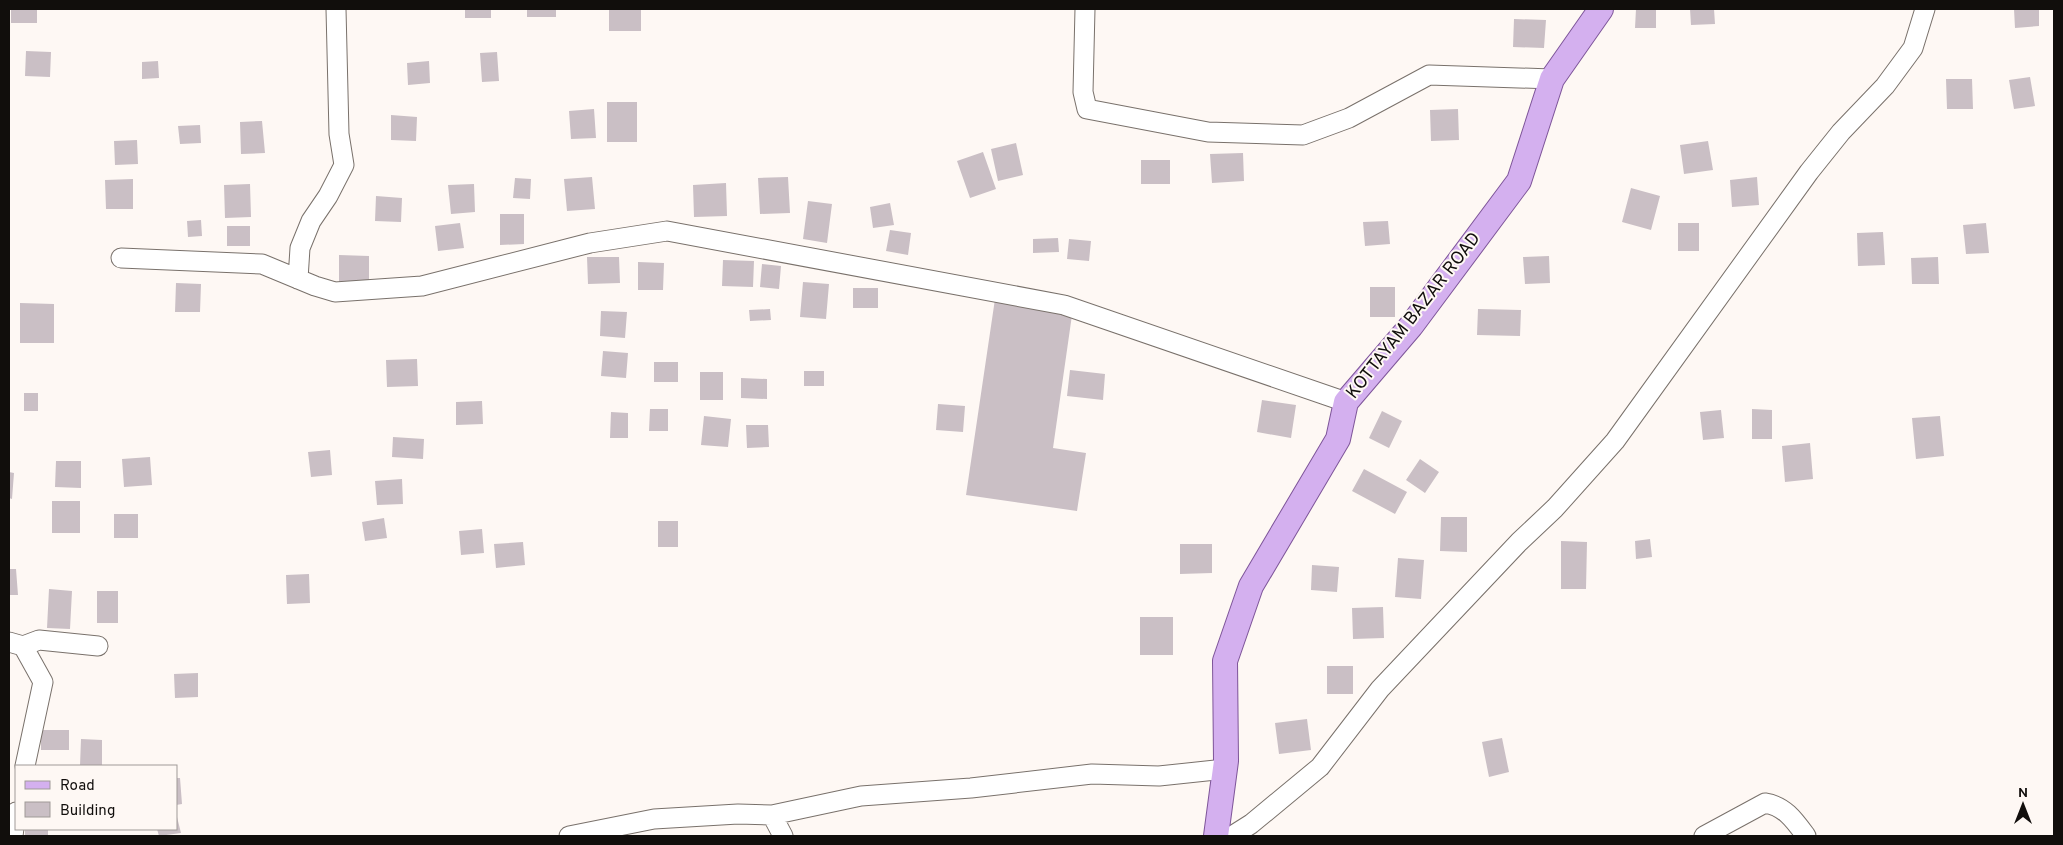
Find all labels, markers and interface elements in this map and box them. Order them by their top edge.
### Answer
street label: KOTTAYAM BAZAR ROAD [1342,228,1486,404]
legend [15,765,178,830]
text: Road [60,777,95,796]
north arrow [1998,780,2048,830]
text: N [2018,785,2028,802]
text: Building [60,802,115,821]

